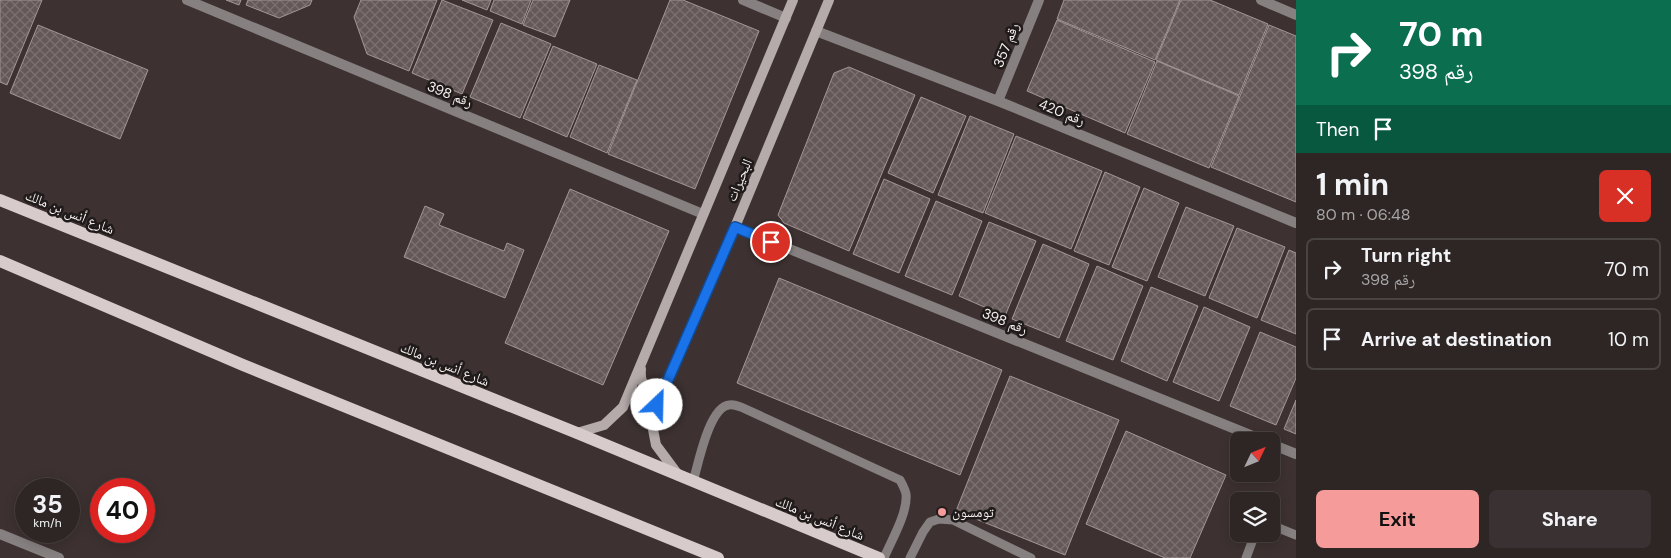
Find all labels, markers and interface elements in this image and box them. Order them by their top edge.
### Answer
text: 70 m [1399,11,1483,57]
street label: رقم 357 [989,20,1024,70]
icon: right [1316,20,1381,85]
text: رقم 398 [1399,57,1473,86]
street label: رقم 398 [424,77,475,112]
street label: رقم 420 [1036,95,1088,130]
icon: arrive [1369,115,1397,143]
text: Then [1316,117,1359,142]
street label: البحيرات [722,156,756,204]
text: 1 min [1316,165,1389,204]
button: close [1599,170,1651,222]
street label: شارع أنس بن مالك [22,186,117,239]
text: 80 m · 06:48 [1316,204,1411,225]
pin [750,221,792,263]
icon: arrive [757,228,785,256]
text: Turn right [1361,243,1451,268]
icon: right [1318,255,1346,283]
text: 70 m [1604,257,1649,282]
text: رقم 398 [1361,269,1415,290]
street label: رقم 398 [979,304,1030,339]
icon: arrive [1318,325,1346,353]
text: Arrive at destination [1361,327,1552,352]
text: 10 m [1608,327,1649,352]
street label: شارع أنس بن مالك [397,338,492,391]
position arrow [630,378,682,430]
north arrow [1230,432,1280,482]
map controls [1230,432,1280,542]
speed limit sign: 40 [90,478,155,543]
text: 35 [32,488,63,521]
button: Exit [1316,490,1479,548]
button: Share [1489,490,1651,548]
street label: شارع أنس بن مالك [772,492,867,545]
button: layers [1230,492,1280,542]
place label: تومسون [952,503,994,521]
marker: تومسون [936,506,948,518]
text: km/h [33,515,62,531]

